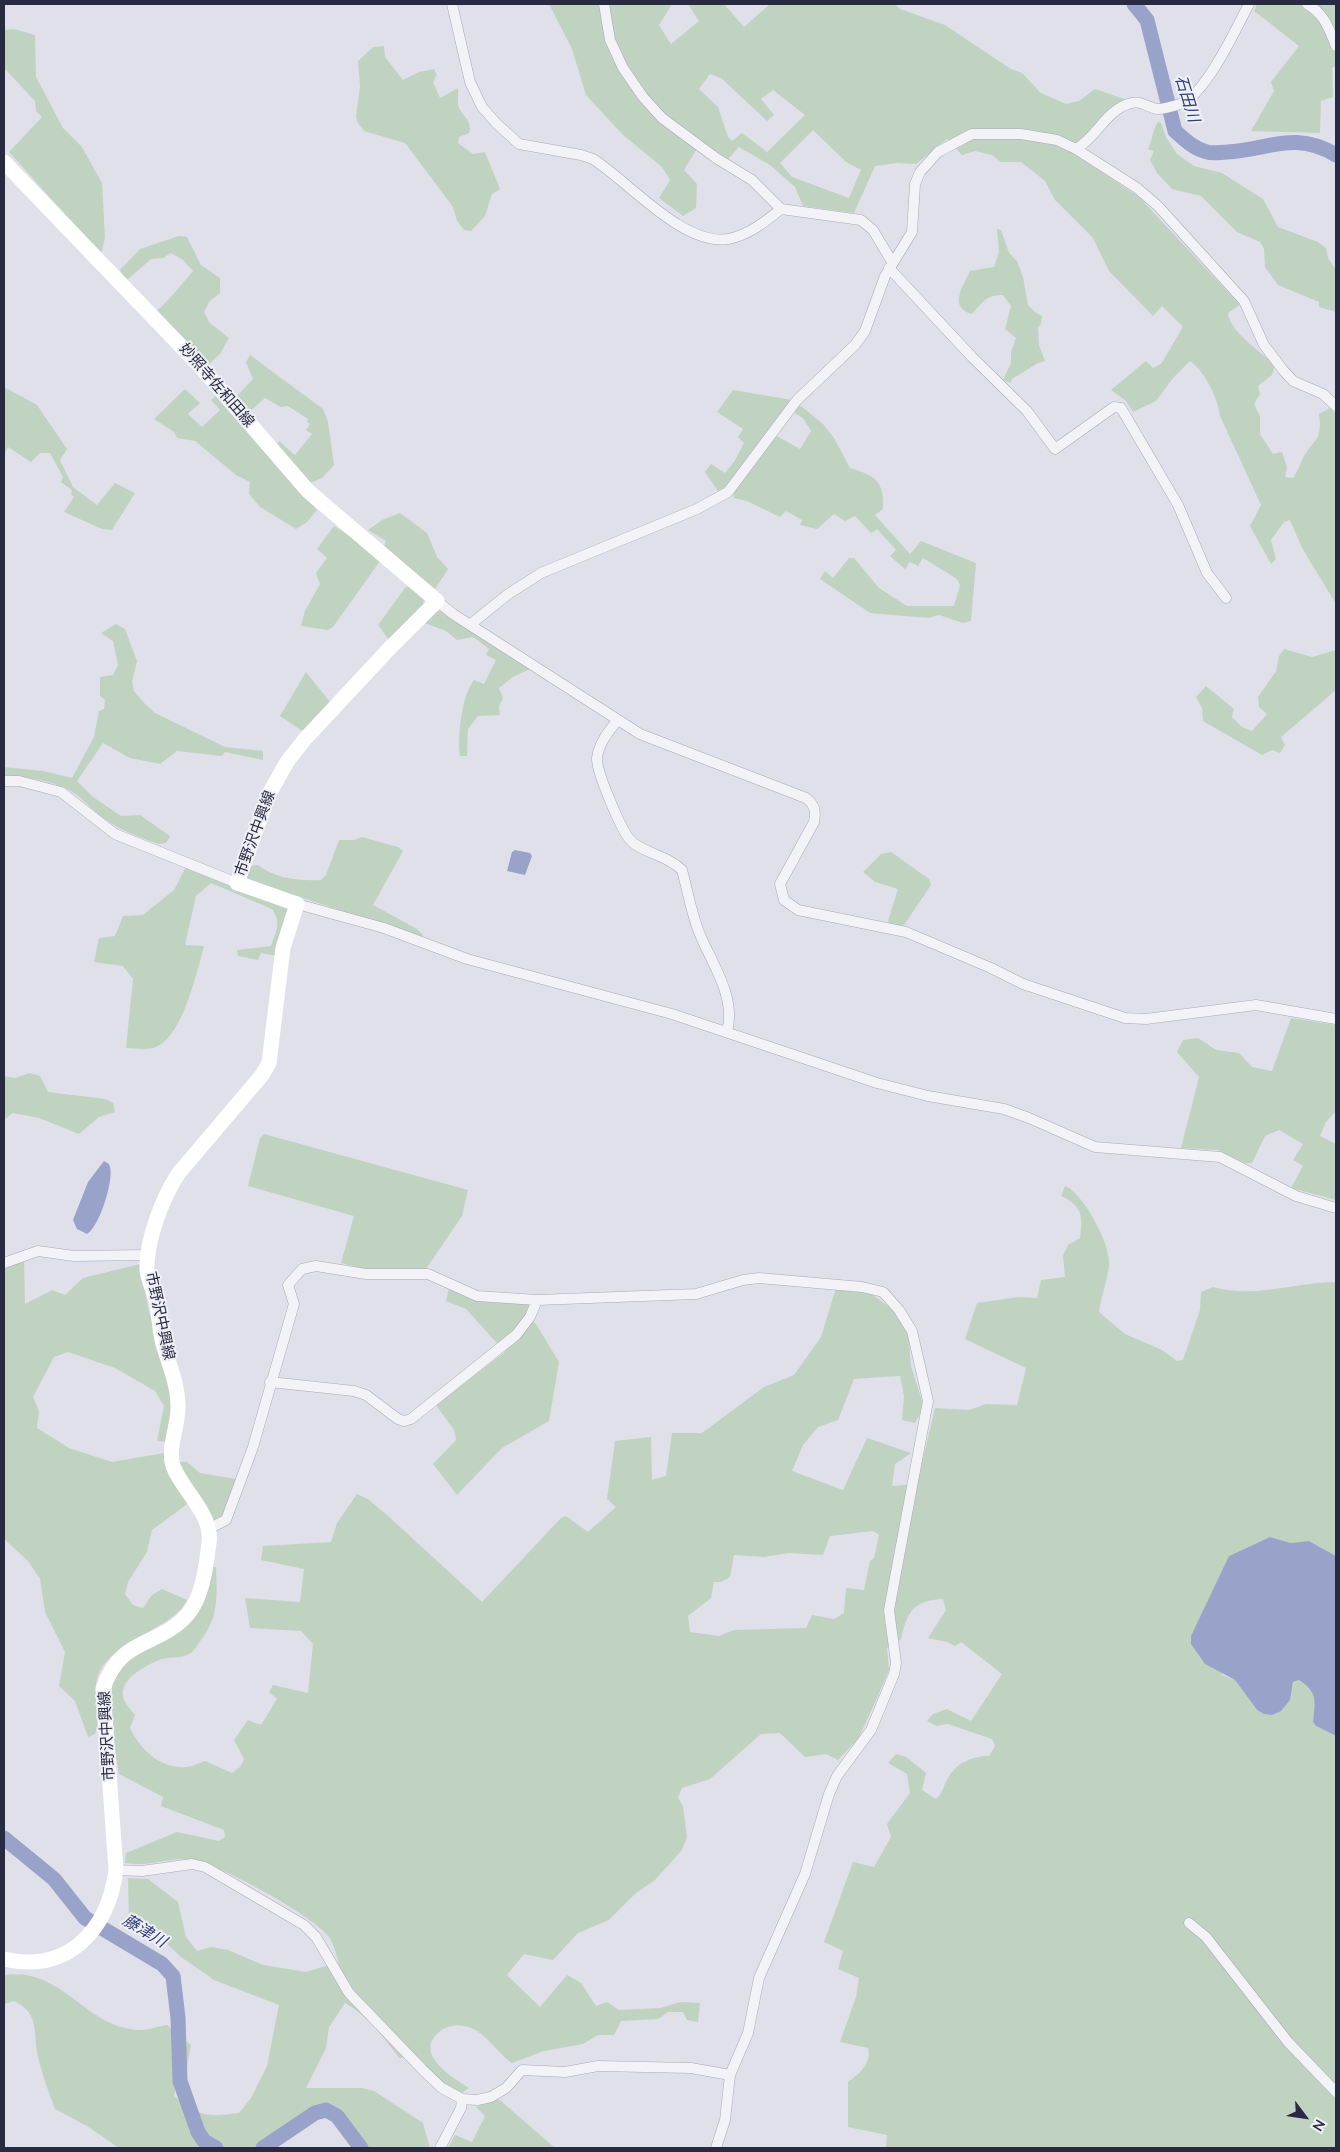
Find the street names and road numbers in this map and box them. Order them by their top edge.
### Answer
street label: 妙照寺佐和田線 [175,340,257,432]
street label: 市野沢中興線 [232,789,280,879]
street label: 市野沢中興線 [141,1270,177,1362]
street label: 市野沢中興線 [97,1691,119,1781]

